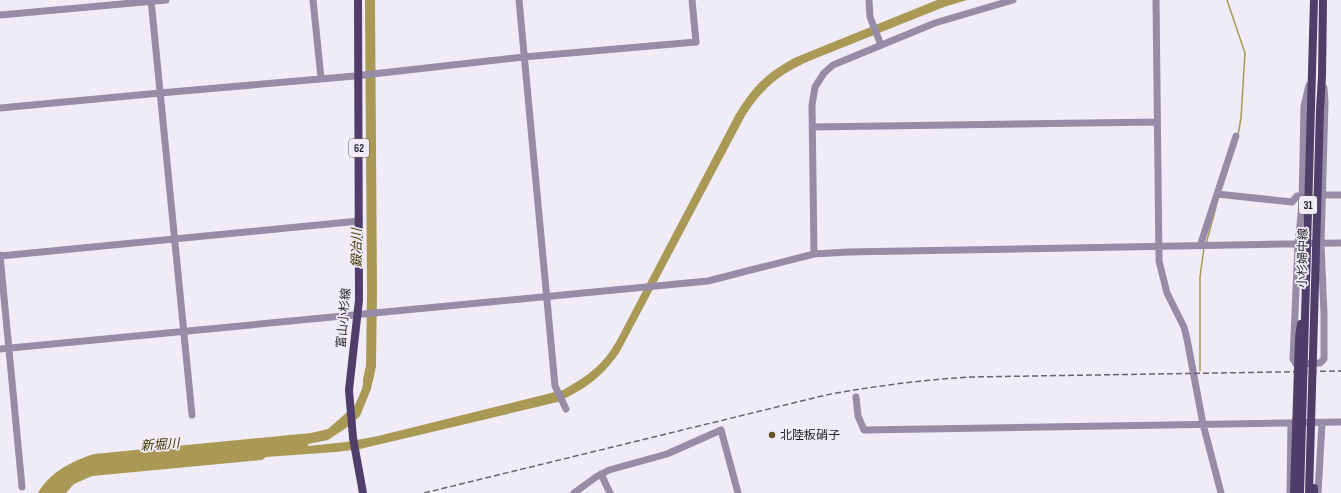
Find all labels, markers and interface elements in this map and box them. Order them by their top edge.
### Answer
road number: 62 [349,139,369,157]
road number: 31 [1299,196,1317,214]
water label: 鍛冶川 [349,227,365,268]
street label: 小杉婦中線 [1295,228,1311,288]
street label: 富山小杉線 [334,287,354,349]
place label: 北陸板硝子 [780,428,840,443]
marker: 北陸板硝子 [767,430,777,440]
water label: 新堀川 [140,436,182,454]

